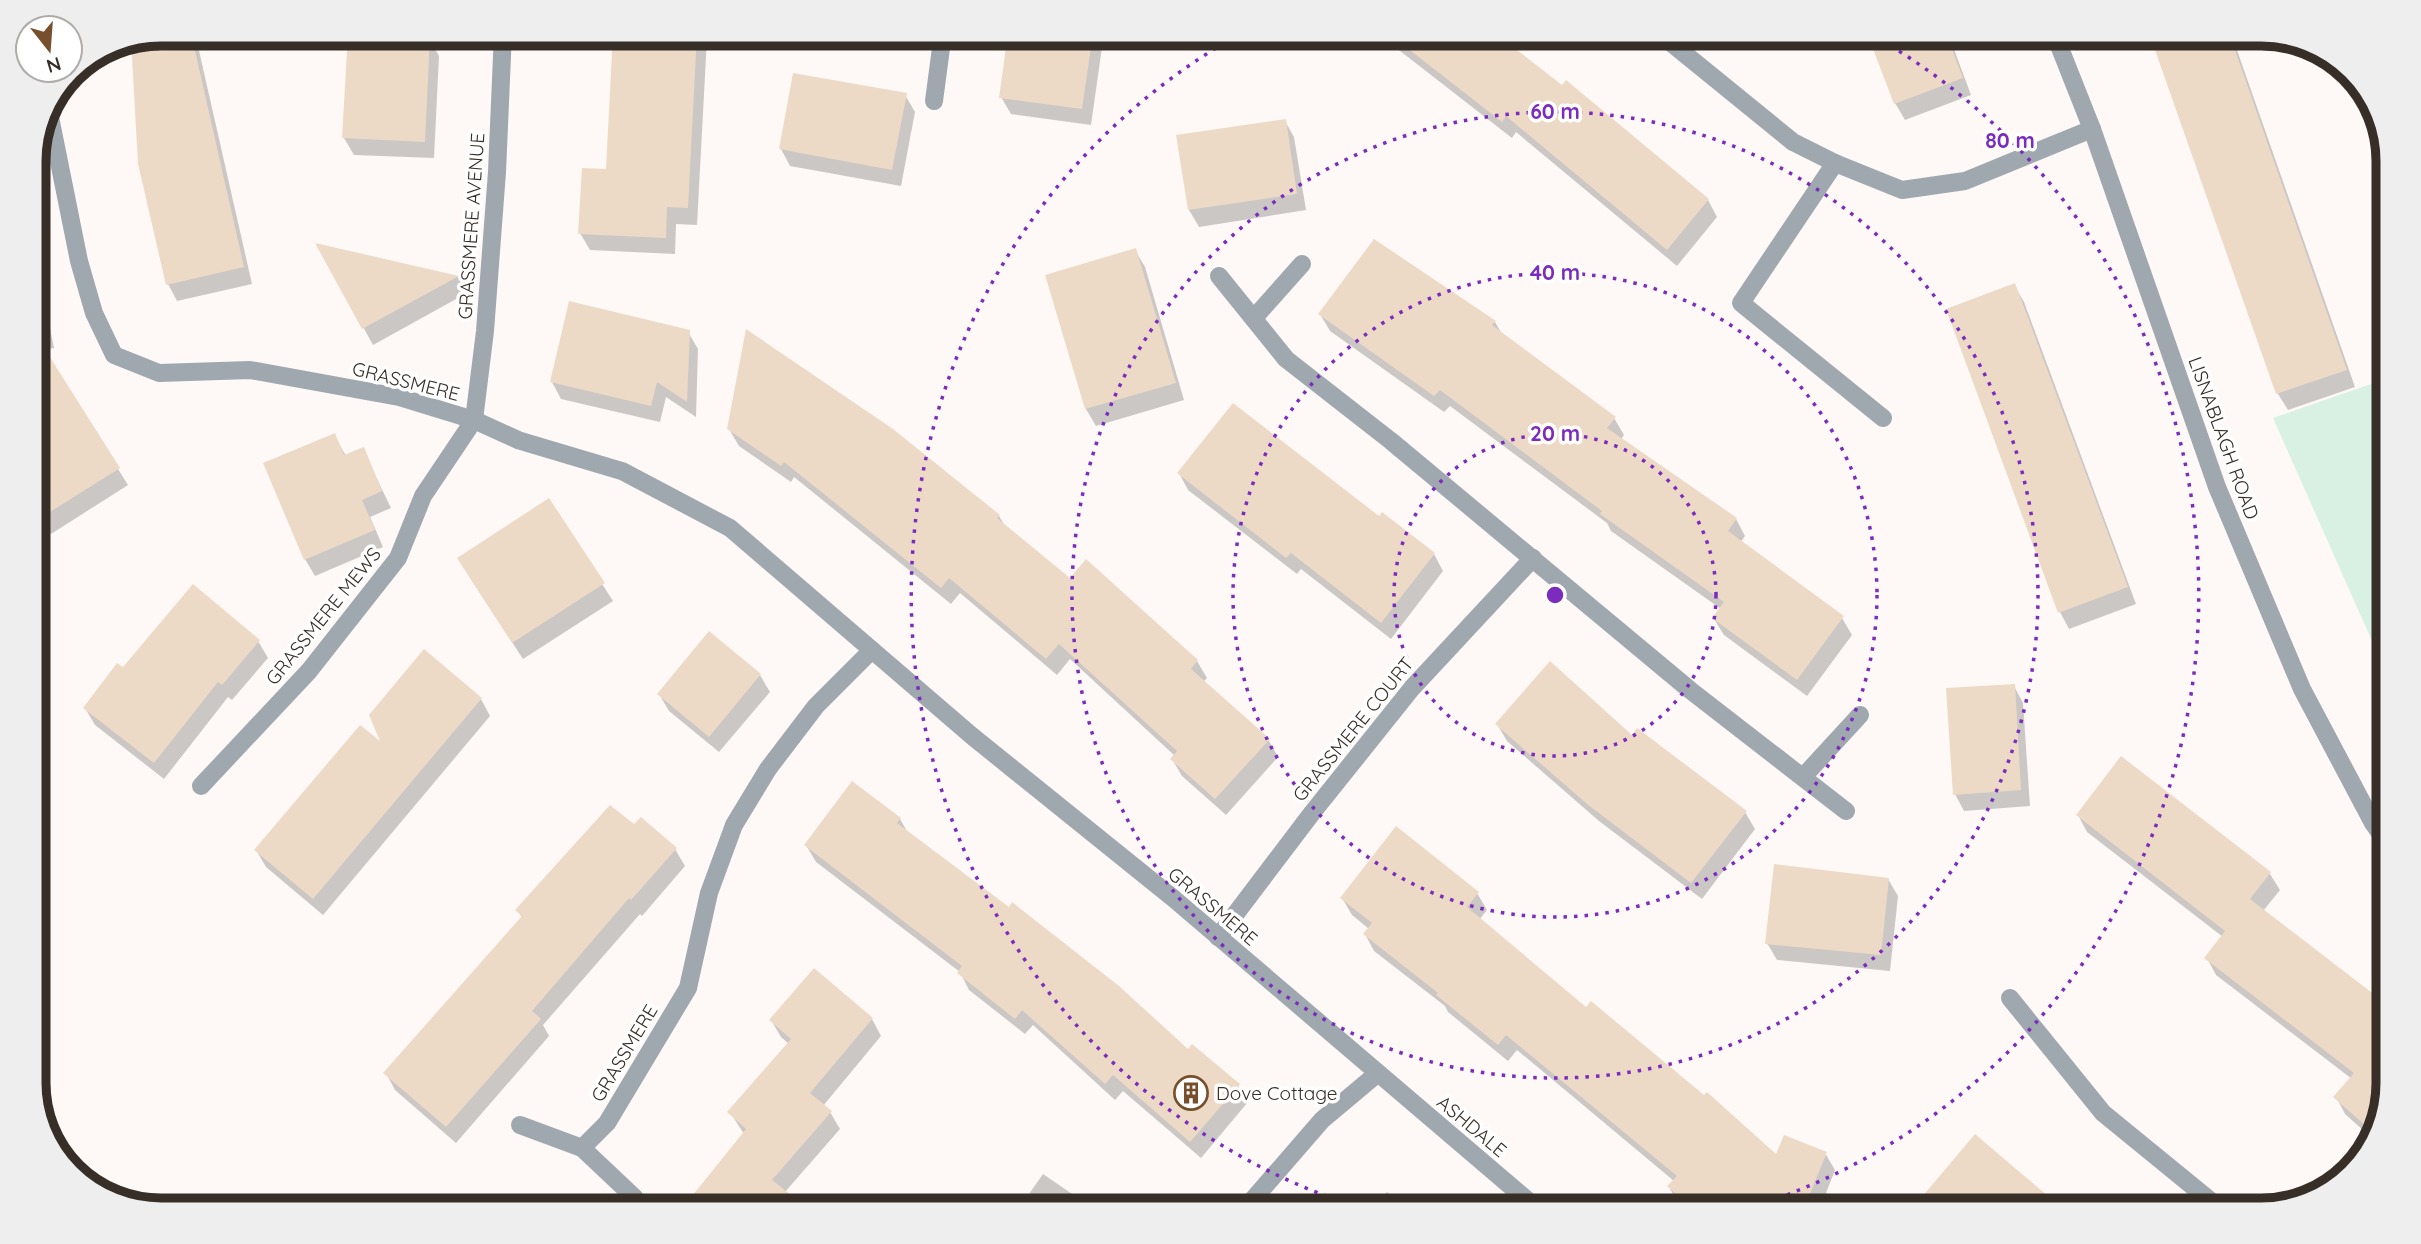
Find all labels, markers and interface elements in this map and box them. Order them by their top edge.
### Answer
north arrow [14,14,84,84]
text: N [44,52,64,79]
text: 60 m [1530,98,1580,124]
text: 80 m [1985,127,2035,153]
street label: GRASSMERE AVENUE [453,132,489,320]
text: 40 m [1530,259,1580,285]
street label: LISNABLAGH ROAD [2183,353,2265,523]
street label: GRASSMERE [350,356,462,406]
text: 20 m [1530,420,1580,446]
street label: GRASSMERE MEWS [260,542,386,690]
centre of rings [1543,583,1567,607]
street label: GRASSMERE COURT [1287,652,1419,806]
street label: GRASSMERE [1163,862,1263,950]
street label: GRASSMERE [585,1000,663,1106]
building icon: Dove Cottage [1172,1074,1210,1112]
place label: Dove Cottage [1216,1081,1338,1105]
street label: ASHDALE [1432,1090,1512,1162]

